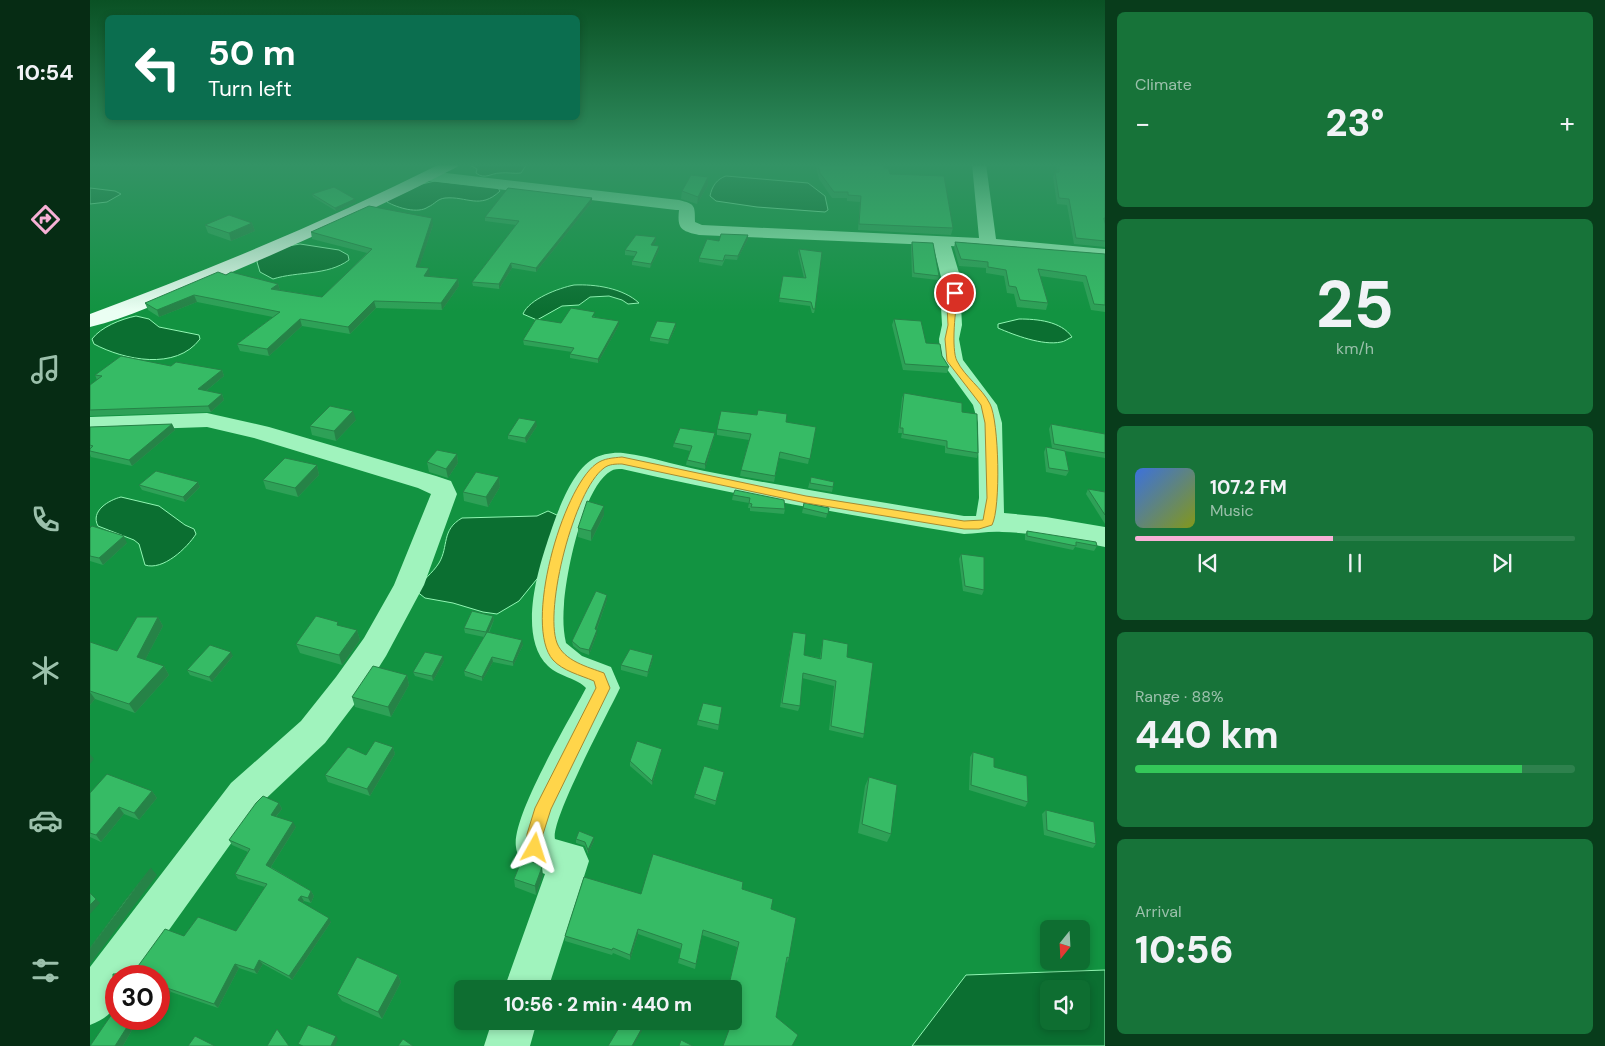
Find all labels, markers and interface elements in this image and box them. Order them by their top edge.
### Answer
text: 50 m [208,30,296,76]
icon: left [125,35,190,100]
text: 10:54 [16,58,74,87]
text: Turn left [208,74,292,103]
text: Climate [1135,74,1192,95]
text: 23° [1326,98,1384,148]
text: − [1135,105,1150,142]
text: + [1560,105,1575,142]
icon: directions [28,202,63,237]
text: 25 [1316,263,1394,347]
pin [934,272,976,314]
icon: arrive [941,279,969,307]
text: km/h [1336,338,1374,359]
icon: music [28,352,63,387]
text: 107.2 FM [1210,475,1287,500]
text: Music [1210,500,1254,521]
icon: phone [28,502,63,537]
icon: previous [1194,549,1222,577]
icon: pause [1341,549,1369,577]
icon: next [1488,549,1516,577]
icon: climate [28,653,63,688]
text: Range · 88% [1135,686,1224,707]
text: 440 km [1135,710,1279,760]
icon: car [28,803,63,838]
position arrow [508,821,560,873]
text: Arrival [1135,901,1182,922]
north arrow [1040,920,1090,970]
map controls [1040,920,1090,1030]
text: 10:56 [1135,925,1234,975]
icon: filters [28,953,63,988]
speed limit sign: 30 [105,965,170,1030]
button: sound [1040,980,1090,1030]
text: 10:56 · 2 min · 440 m [504,992,692,1017]

